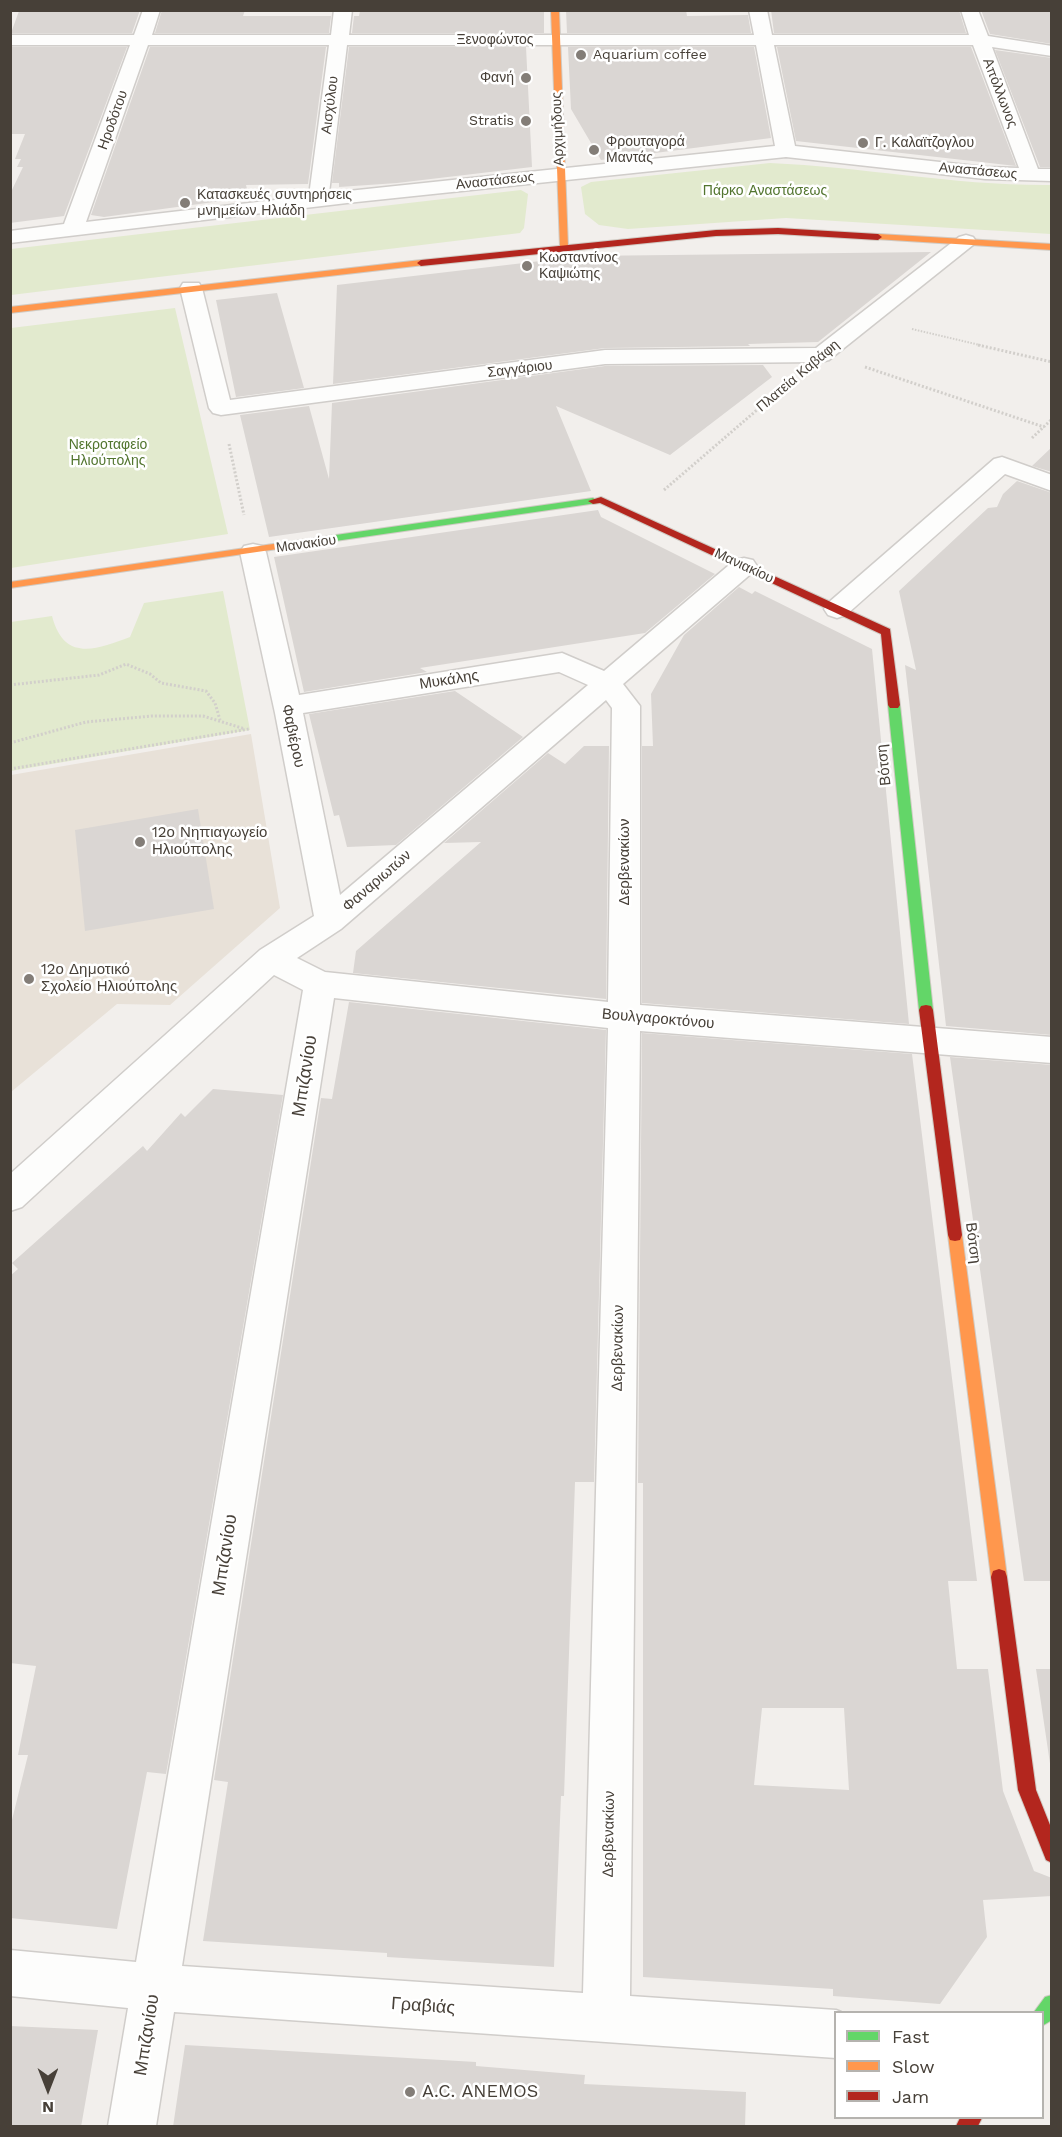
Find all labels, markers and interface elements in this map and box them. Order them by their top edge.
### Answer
street label: Ξενοφώντος [456,32,534,48]
place label: Aquarium coffee [593,47,707,63]
marker: Aquarium coffee [574,48,588,62]
street label: Απόλλωνος [979,56,1021,130]
place label: Φανή [480,70,514,86]
marker: Φανή [519,71,533,85]
street label: Αισχύλου [318,75,342,135]
street label: Ηροδότου [95,88,131,152]
street label: Αρχιμήδους [548,92,568,166]
place label: Stratis [469,113,514,129]
marker: Stratis [519,114,533,128]
place label: Φρουταγορά Μαντάς [606,134,685,166]
place label: Γ. Καλαϊτζογλου [875,135,974,151]
marker: Γ. Καλαϊτζογλου [856,136,870,150]
marker: Φρουταγορά Μαντάς [587,143,601,157]
street label: Αναστάσεως [938,159,1018,183]
street label: Αναστάσεως [455,169,535,193]
park label: Πάρκο Αναστάσεως [703,183,827,199]
place label: Κατασκευές συντηρήσεις μνημείων Ηλιάδη [197,187,352,220]
marker: Κατασκευές συντηρήσεις μνημείων Ηλιάδη [178,196,192,210]
place label: Κωσταντίνος Καψιώτης [539,250,618,282]
marker: Κωσταντίνος Καψιώτης [520,259,534,273]
street label: Πλατεία Καβάφη [753,336,843,416]
street label: Σαγγάριου [487,357,553,381]
park label: Νεκροταφείο Ηλιούπολης [69,437,147,470]
street label: Μανακίου [275,531,337,557]
street label: Μανιακίου [712,545,776,587]
street label: Μυκάλης [418,666,480,694]
street label: Φαβιέρου [278,703,308,769]
street label: Βότση [873,743,895,787]
street label: Δερβενακίων [616,819,634,905]
place label: 12ο Νηπιαγωγείο Ηλιούπολης [152,824,267,859]
marker: 12ο Νηπιαγωγείο Ηλιούπολης [133,835,147,849]
street label: Φαναριωτών [339,846,415,916]
place label: 12ο Δημοτικό Σχολείο Ηλιούπολης [41,961,177,996]
marker: 12ο Δημοτικό Σχολείο Ηλιούπολης [22,972,36,986]
street label: Βουλγαροκτόνου [601,1005,715,1033]
street label: Μπιζανίου [288,1034,322,1118]
street label: Βότση [962,1221,984,1265]
street label: Δερβενακίων [608,1304,628,1392]
street label: Μπιζανίου [208,1513,242,1597]
street label: Δερβενακίων [599,1790,619,1878]
street label: Μπιζανίου [130,1993,164,2077]
street label: Γραβιάς [390,1993,456,2019]
legend [834,2011,1044,2119]
text: Fast [892,2026,929,2047]
text: Slow [892,2056,935,2077]
north arrow [18,2059,78,2119]
place label: A.C. ANEMOS [422,2081,538,2103]
marker: A.C. ANEMOS [403,2085,417,2099]
text: Jam [892,2086,929,2107]
text: N [42,2098,54,2117]

